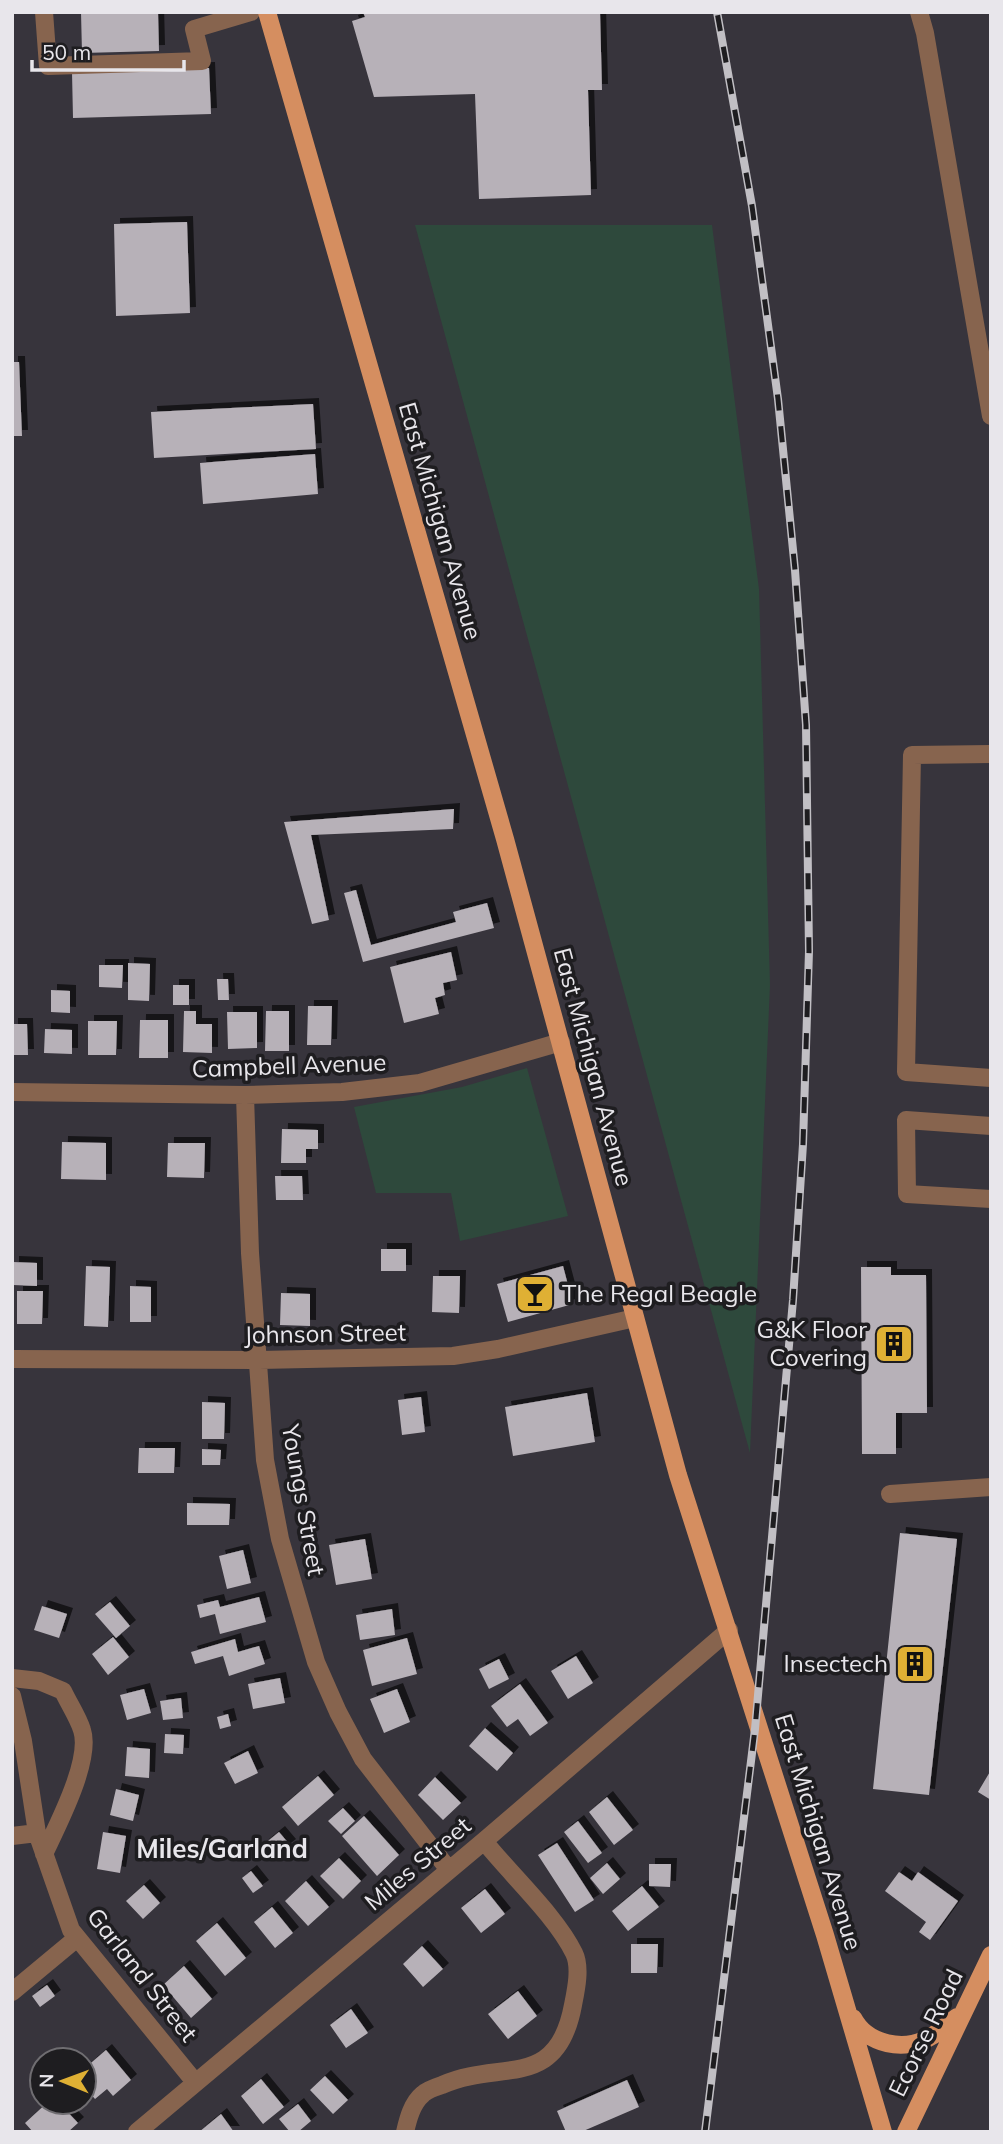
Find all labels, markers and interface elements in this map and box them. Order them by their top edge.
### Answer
scale bar [32,28,184,72]
text: 50 m [42,39,91,65]
street label: East Michigan Avenue [393,399,489,643]
street label: East Michigan Avenue [548,944,640,1189]
street label: Campbell Avenue [191,1047,387,1083]
bar icon: The Regal Beagle [514,1273,556,1315]
place label: The Regal Beagle [562,1278,757,1308]
place label: G&K Floor Covering [757,1314,867,1372]
street label: Johnson Street [244,1317,406,1349]
building icon: G&K Floor Covering [873,1323,915,1365]
street label: Youngs Street [276,1421,332,1578]
building icon: Insectech [894,1643,936,1685]
place label: Insectech [784,1648,888,1678]
street label: East Michigan Avenue [769,1710,869,1954]
street label: Miles Street [358,1810,477,1916]
district label: Miles/Garland [136,1832,308,1865]
street label: Garland Street [81,1901,204,2047]
street label: Ecorse Road [881,1964,969,2101]
north arrow [28,2046,98,2116]
text: N [34,2073,58,2088]

